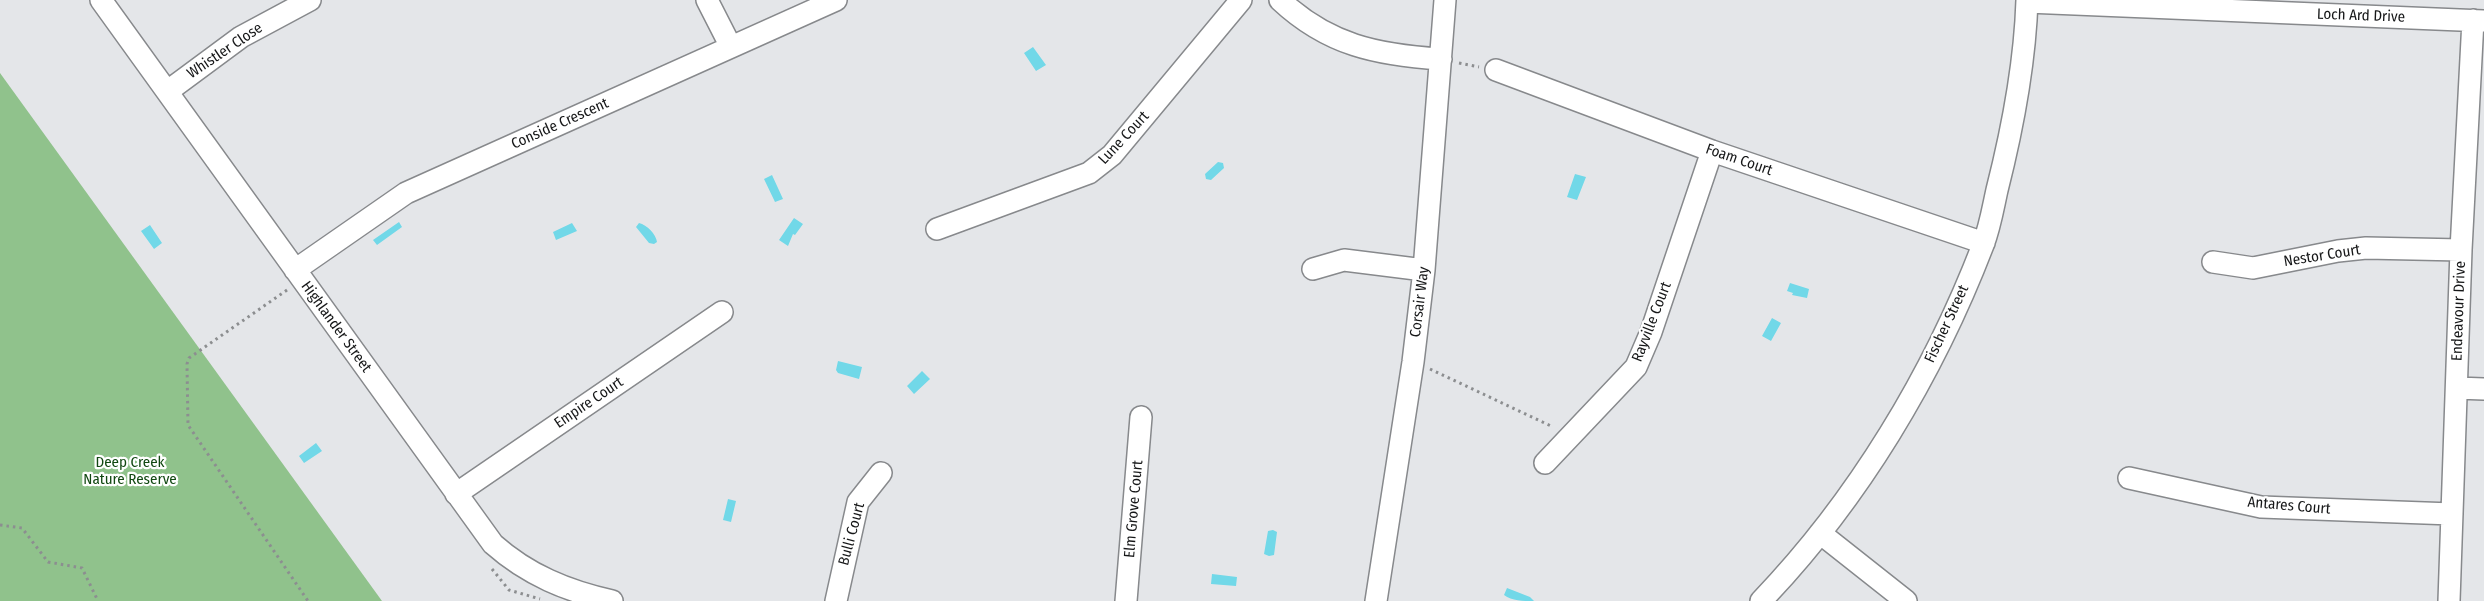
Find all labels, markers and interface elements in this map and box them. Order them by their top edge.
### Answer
street label: Loch Ard Drive [2317,5,2405,27]
street label: Whistler Close [184,19,266,83]
street label: Conside Crescent [509,94,611,154]
street label: Lune Court [1095,108,1153,168]
street label: Foam Court [1703,140,1775,180]
street label: Nestor Court [2282,241,2362,271]
street label: Endeavour Drive [2448,261,2470,361]
street label: Corsair Way [1407,266,1433,338]
street label: Highlander Street [297,278,375,376]
street label: Rayville Court [1628,279,1676,365]
street label: Fischer Street [1921,282,1973,366]
street label: Empire Court [551,373,627,433]
park label: Deep Creek Nature Reserve [83,454,177,489]
street label: Elm Grove Court [1121,459,1147,559]
street label: Antares Court [2247,493,2331,519]
street label: Bulli Court [835,501,869,567]

